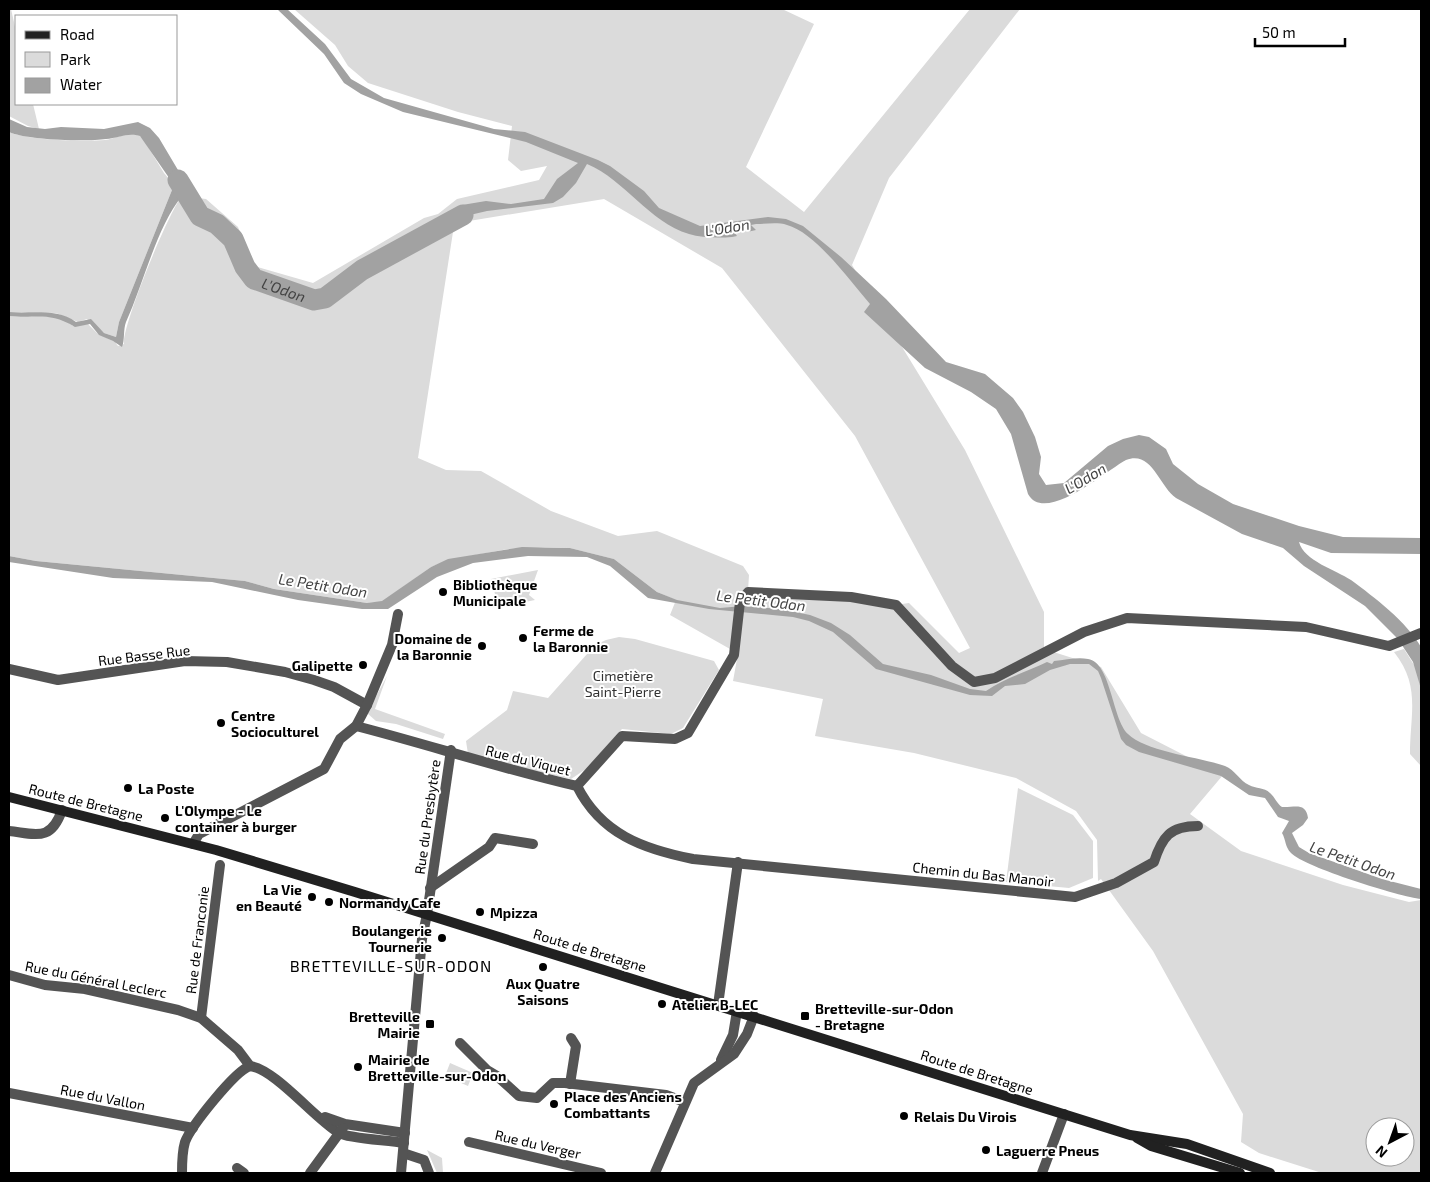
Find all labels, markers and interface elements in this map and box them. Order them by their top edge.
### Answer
legend [15,15,178,105]
scale bar [1255,15,1345,47]
text: 50 m [1262,23,1296,41]
text: Road [60,25,95,43]
text: Park [60,50,91,68]
text: Water [60,75,102,93]
water label: L'Odon [703,215,751,239]
water label: L'Odon [260,273,308,305]
water label: L'Odon [1061,459,1109,497]
water label: Le Petit Odon [277,569,369,601]
place label: Bibliothèque Municipale [453,576,537,609]
marker: Bibliothèque Municipale [437,586,449,598]
water label: Le Petit Odon [715,586,807,614]
place label: Ferme de la Baronnie [533,622,608,655]
place label: Domaine de la Baronnie [394,630,472,663]
marker: Ferme de la Baronnie [517,632,529,644]
marker: Domaine de la Baronnie [476,640,488,652]
street label: Rue Basse Rue [97,641,191,669]
place label: Galipette [292,657,353,674]
marker: Galipette [357,659,369,671]
park label: Cimetière Saint-Pierre [585,667,661,700]
place label: Centre Socioculturel [231,707,319,740]
marker: Centre Socioculturel [215,717,227,729]
street label: Rue du Viquet [484,741,572,779]
street label: Rue du Presbytère [411,758,443,876]
street label: Route de Bretagne [27,780,145,824]
place label: La Poste [138,780,195,797]
marker: La Poste [122,782,134,794]
place label: L'Olympe - Le container à burger [175,802,297,835]
marker: L'Olympe - Le container à burger [159,812,171,824]
water label: Le Petit Odon [1308,837,1398,883]
street label: Chemin du Bas Manoir [912,858,1055,890]
place label: La Vie en Beauté [236,881,302,914]
street label: Rue de Franconie [182,885,212,995]
marker: La Vie en Beauté [306,891,318,903]
place label: Normandy Cafe [339,894,441,911]
marker: Normandy Cafe [323,896,335,908]
place label: Mpizza [490,904,538,921]
marker: Mpizza [474,906,486,918]
place label: Boulangerie Tournerie [352,922,432,955]
street label: Route de Bretagne [531,925,649,975]
marker: Boulangerie Tournerie [436,932,448,944]
district label: BRETTEVILLE-SUR-ODON [290,956,492,975]
street label: Rue du Général Leclerc [24,957,168,1001]
marker: Aux Quatre Saisons [537,961,549,973]
place label: Aux Quatre Saisons [506,975,580,1008]
place label: Atelier B-LEC [672,996,758,1013]
marker: Atelier B-LEC [656,998,668,1010]
place label: Bretteville-sur-Odon - Bretagne [815,1000,954,1033]
place label: Bretteville Mairie [349,1008,420,1041]
marker: Bretteville-sur-Odon - Bretagne [799,1010,811,1022]
marker: Bretteville Mairie [424,1018,436,1030]
street label: Route de Bretagne [919,1046,1035,1098]
place label: Mairie de Bretteville-sur-Odon [368,1051,507,1084]
marker: Mairie de Bretteville-sur-Odon [352,1061,364,1073]
street label: Rue du Vallon [59,1080,147,1114]
place label: Place des Anciens Combattants [564,1088,682,1121]
marker: Place des Anciens Combattants [548,1098,560,1110]
place label: Relais Du Virois [914,1108,1017,1125]
marker: Relais Du Virois [898,1110,910,1122]
north arrow [1365,1117,1415,1167]
street label: Rue du Verger [493,1126,583,1162]
place label: Laguerre Pneus [996,1142,1099,1159]
text: N [1372,1142,1391,1162]
marker: Laguerre Pneus [980,1144,992,1156]

